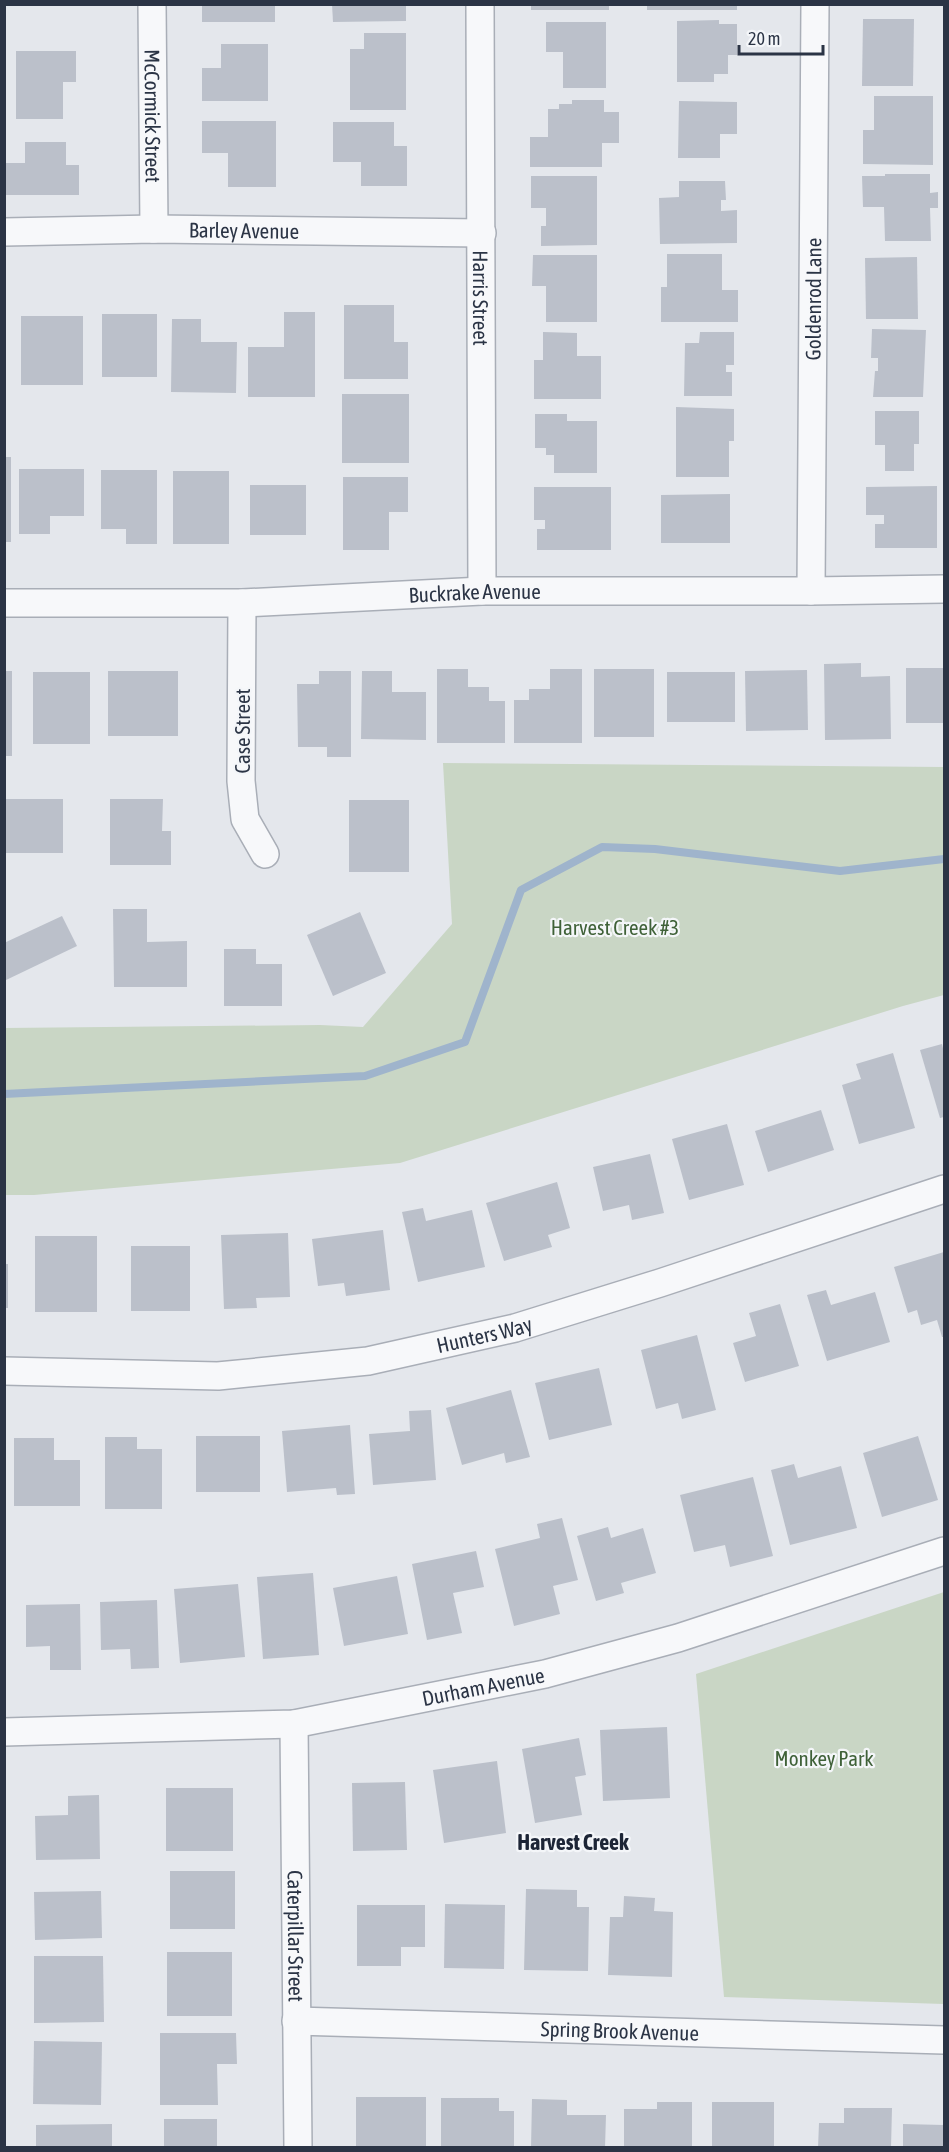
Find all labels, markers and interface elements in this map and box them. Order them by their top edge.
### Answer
scale bar [739,18,823,56]
text: 20 m [748,28,780,49]
street label: McCormick Street [140,49,166,183]
street label: Barley Avenue [189,217,299,243]
street label: Goldenrod Lane [801,238,825,360]
street label: Harris Street [469,250,493,346]
street label: Buckrake Avenue [408,579,541,607]
street label: Case Street [230,688,254,774]
park label: Harvest Creek #3 [551,915,679,939]
street label: Hunters Way [434,1311,535,1357]
street label: Durham Avenue [420,1662,546,1710]
park label: Monkey Park [775,1746,873,1770]
district label: Harvest Creek [517,1829,629,1855]
street label: Caterpillar Street [283,1870,309,2002]
street label: Spring Brook Avenue [540,2016,699,2045]

